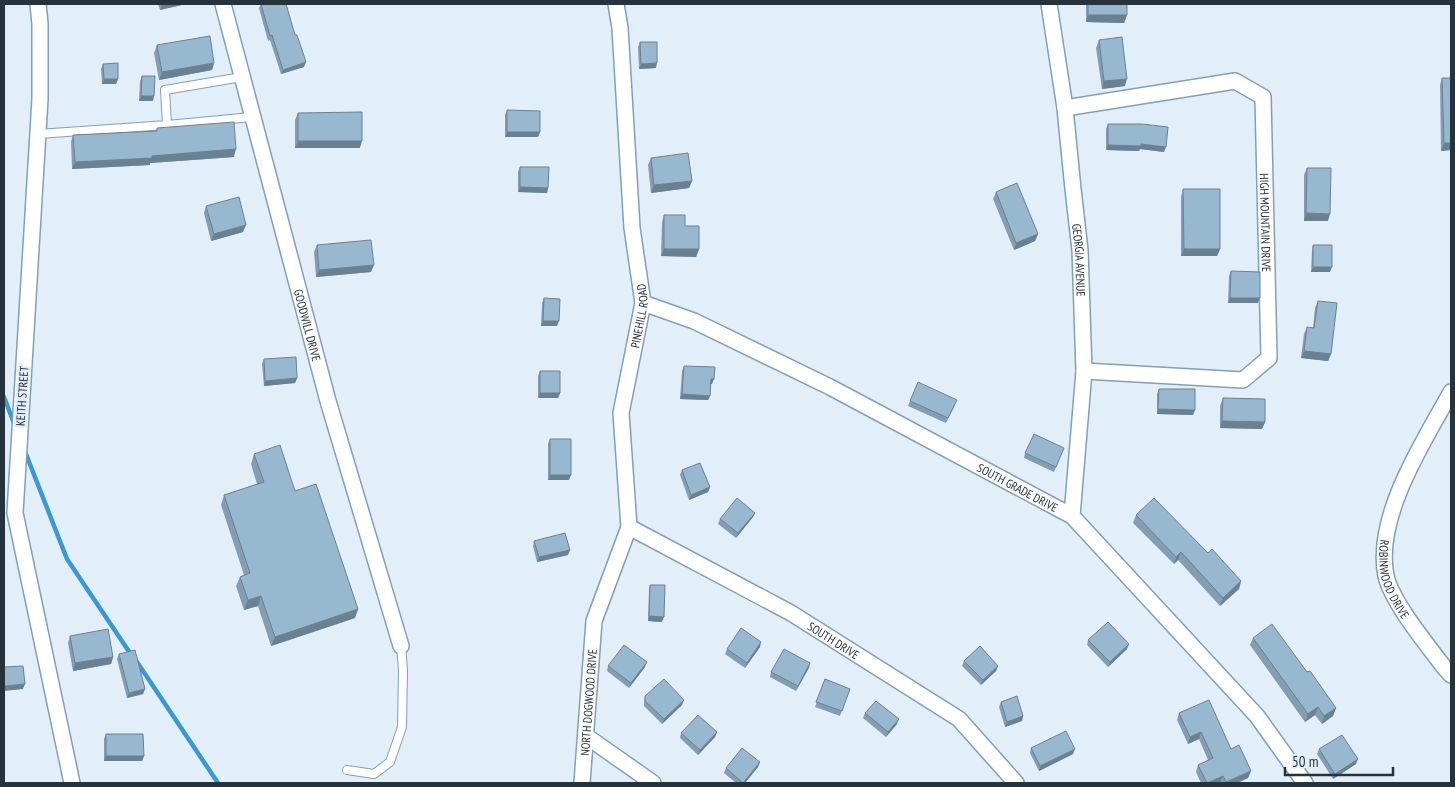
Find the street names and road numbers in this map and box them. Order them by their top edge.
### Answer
street label: HIGH MOUNTAIN DRIVE [1257,173,1275,272]
street label: GEORGIA AVENUE [1070,223,1089,297]
street label: PINEHILL ROAD [627,283,651,349]
street label: GOODWILL DRIVE [291,287,325,363]
street label: KEITH STREET [12,365,32,427]
street label: SOUTH GRADE DRIVE [975,460,1061,515]
street label: ROBINWOOD DRIVE [1377,539,1413,621]
street label: SOUTH DRIVE [805,618,862,662]
street label: NORTH DOGWOOD DRIVE [577,648,599,756]

